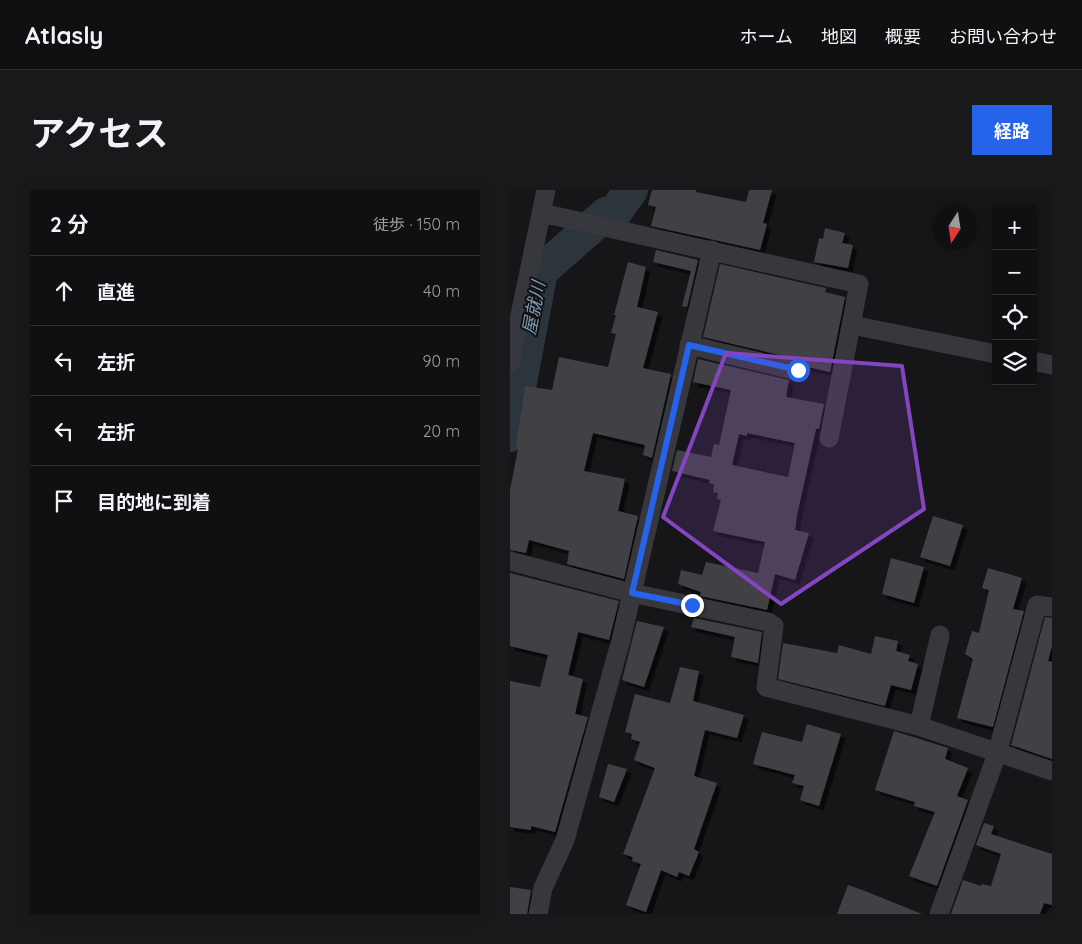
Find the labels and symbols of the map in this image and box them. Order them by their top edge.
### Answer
north arrow [932,205,977,250]
water label: 屋就川 [517,277,550,337]
route start [787,359,810,382]
route end [681,594,704,617]

